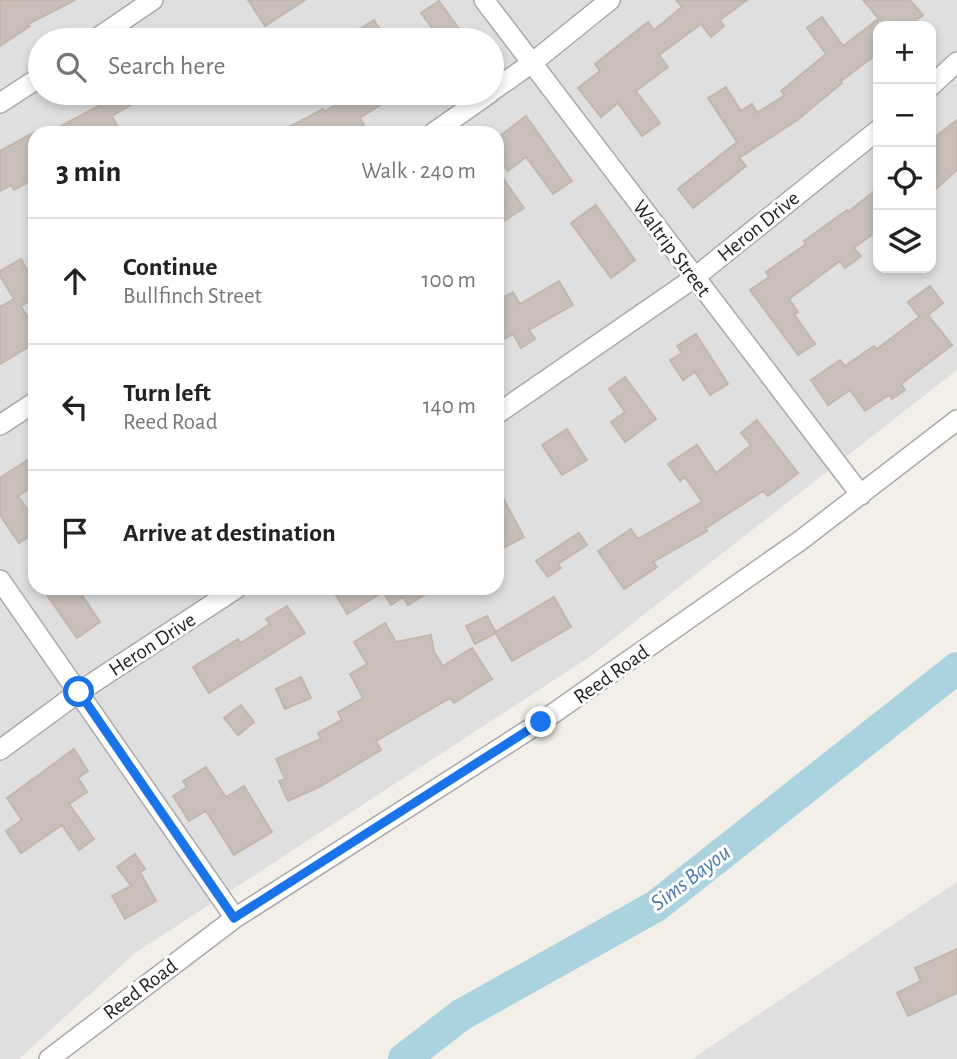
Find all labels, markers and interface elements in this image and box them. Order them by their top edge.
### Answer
map controls [873,21,936,273]
button: + [873,21,936,84]
search box [28,28,504,105]
icon: search [52,48,90,86]
text: Search here [108,53,226,79]
button: − [873,84,936,147]
button: locate [873,147,936,210]
text: 3 min [56,157,121,187]
text: Walk · 240 m [361,160,476,183]
street label: Heron Drive [713,187,803,266]
street label: Waltrip Street [629,196,715,301]
button: layers [873,210,936,273]
text: Continue [123,254,218,280]
icon: ahead [56,262,94,300]
text: 100 m [422,269,476,292]
text: Bullfinch Street [123,285,262,308]
text: Turn left [123,380,211,406]
icon: left [56,388,94,426]
text: 140 m [423,395,476,418]
text: Reed Road [123,411,218,434]
icon: arrive [56,514,94,552]
text: Arrive at destination [123,520,336,546]
street label: Heron Drive [105,609,199,680]
street label: Reed Road [570,641,653,708]
route start [63,676,94,707]
route end [525,706,556,737]
water label: Sims Bayou [647,841,735,915]
street label: Reed Road [99,955,181,1024]

